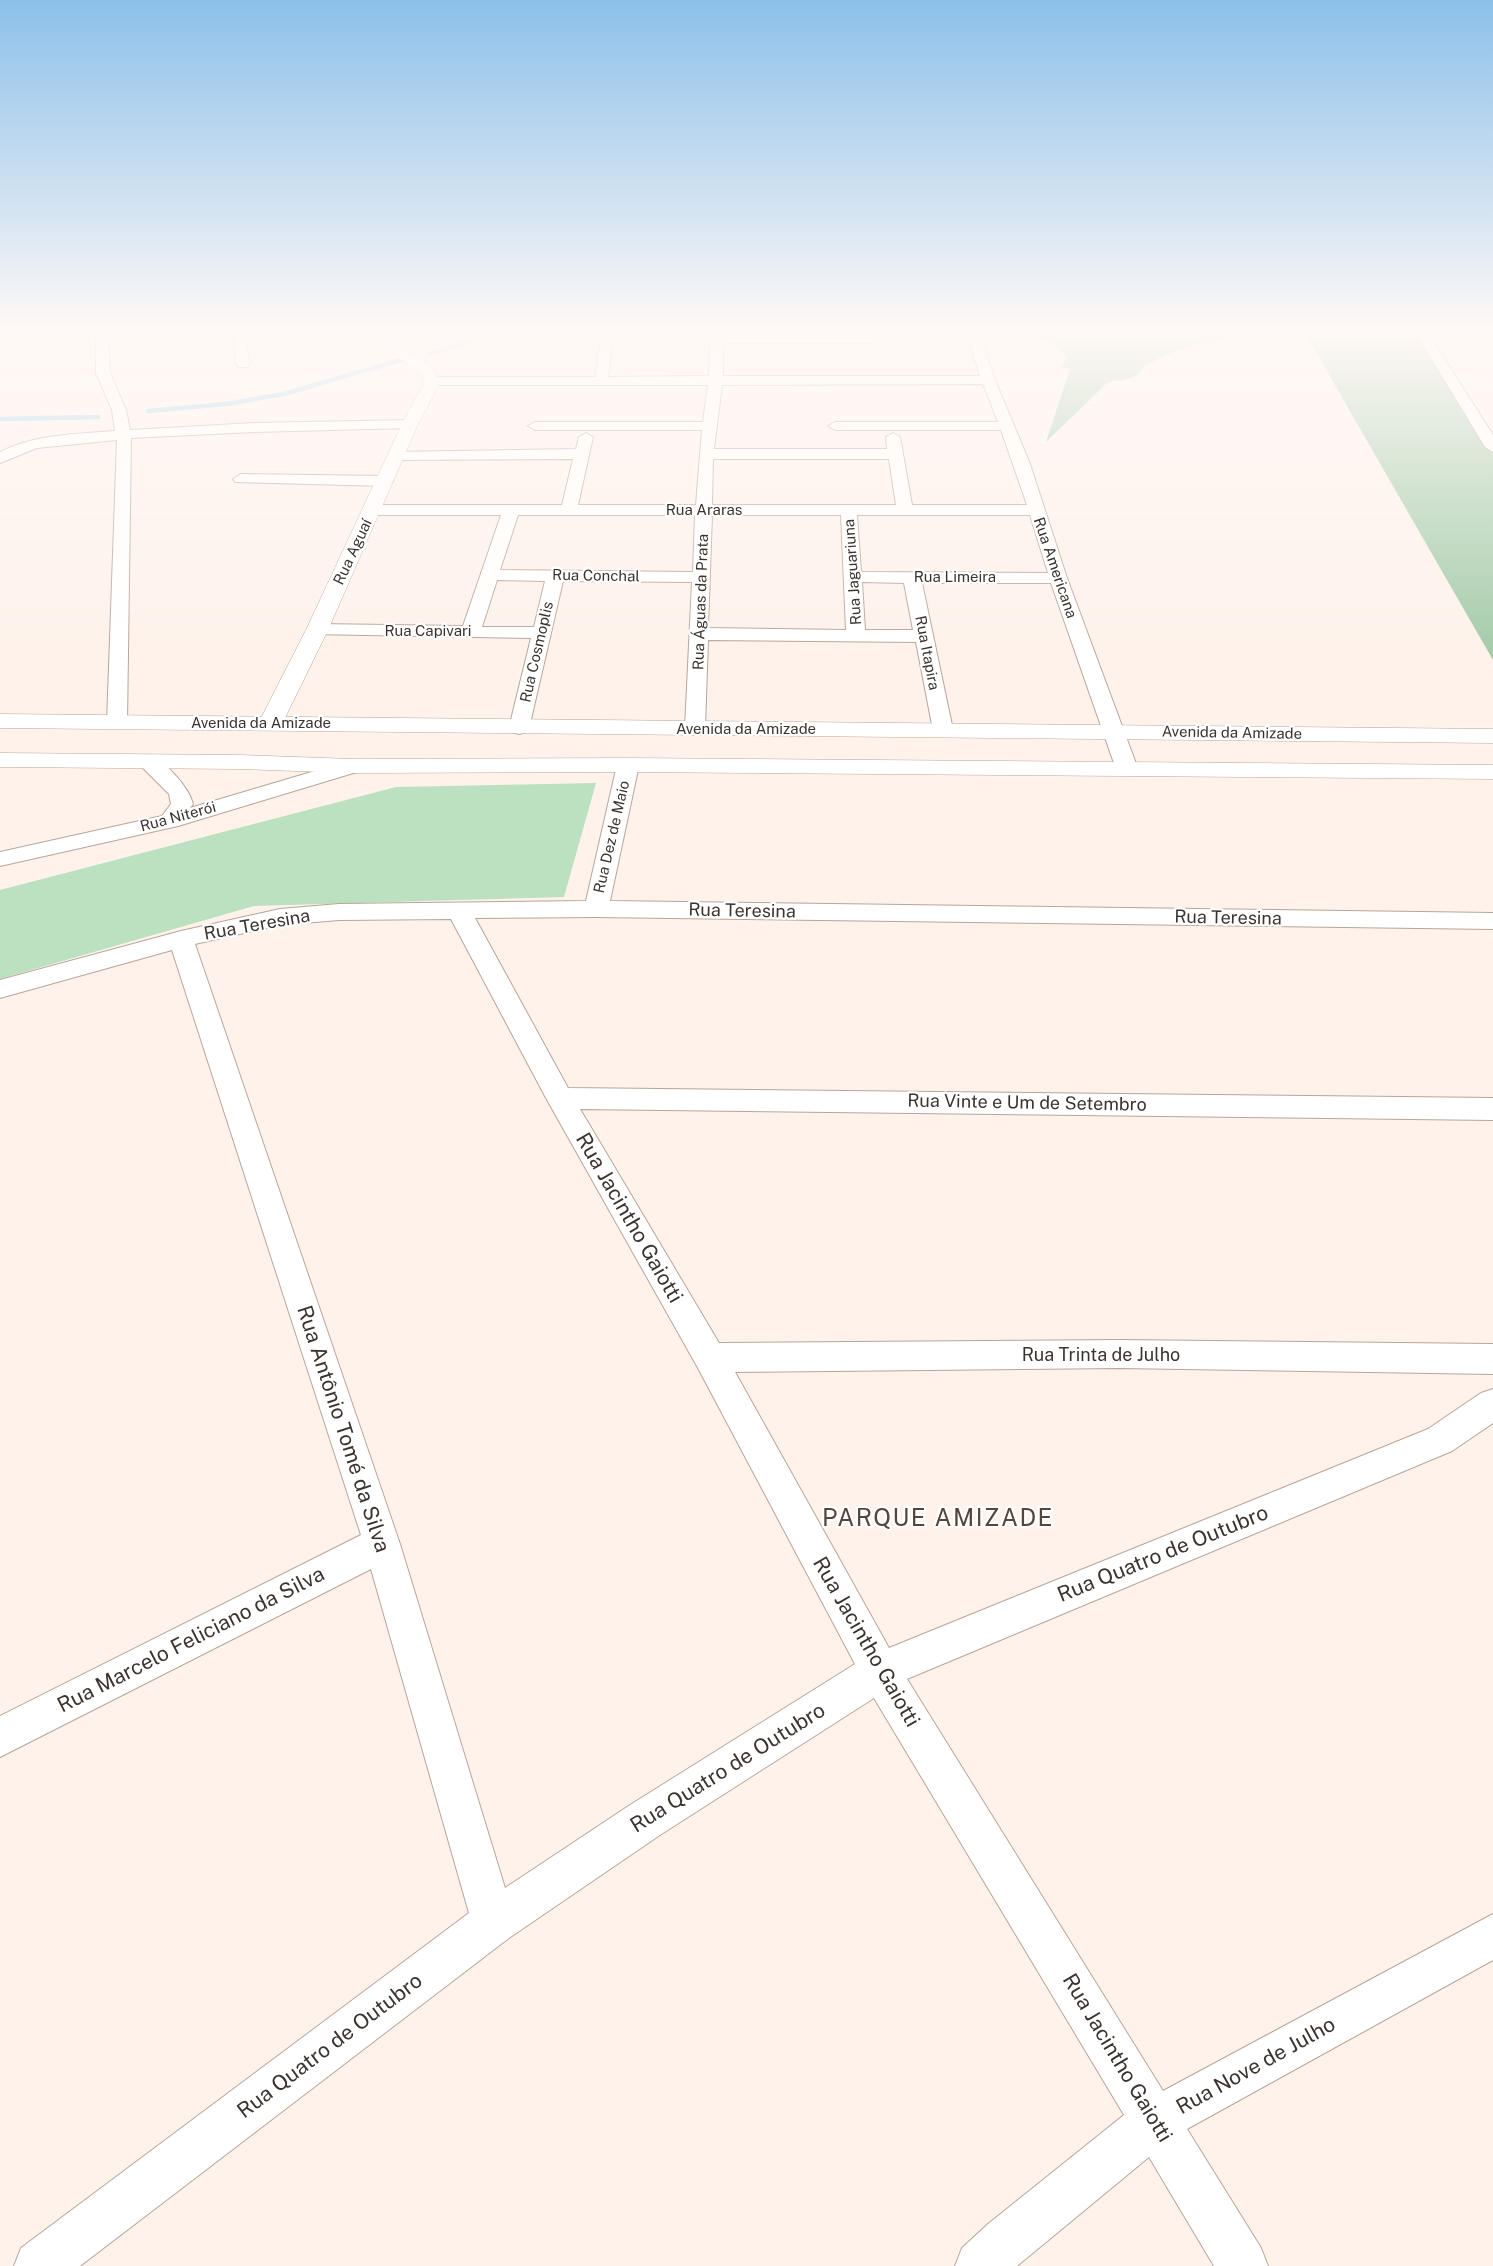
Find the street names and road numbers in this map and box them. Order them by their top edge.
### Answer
street label: Rua Araras [666,501,742,519]
street label: Rua Americana [1029,515,1081,621]
street label: Rua Aguaí [330,516,376,588]
street label: Rua Jaguariuna [840,518,866,626]
street label: Rua Águas da Prata [690,534,712,670]
street label: Rua Conchal [552,566,640,586]
street label: Rua Limeira [914,568,996,586]
street label: Rua Cosmoplis [517,600,557,704]
street label: Rua Itapira [911,614,943,692]
street label: Rua Capivari [384,622,472,640]
street label: Avenida da Amizade [191,714,331,732]
street label: Avenida da Amizade [676,720,816,738]
street label: Avenida da Amizade [1162,723,1302,743]
street label: Rua Dez de Maio [590,779,634,895]
street label: Rua Niterói [138,798,218,836]
street label: Rua Teresina [688,899,796,923]
street label: Rua Teresina [202,905,312,945]
street label: Rua Teresina [1174,906,1282,930]
street label: Rua Vinte e Um de Setembro [907,1090,1147,1116]
street label: Rua Jacintho Gaiotti [570,1128,688,1308]
street label: Rua Antônio Tomé da Silva [291,1302,395,1556]
street label: Rua Trinta de Julho [1022,1344,1180,1366]
street label: Rua Quatro de Outubro [1054,1500,1272,1608]
street label: Rua Jacintho Gaiotti [807,1552,925,1732]
street label: Rua Marcelo Feliciano da Silva [53,1561,329,1719]
street label: Rua Quatro de Outubro [626,1698,830,1838]
street label: Rua Quatro de Outubro [233,1968,427,2124]
street label: Rua Jacintho Gaiotti [1057,1969,1177,2147]
street label: Rua Nove de Julho [1172,2012,1340,2120]

